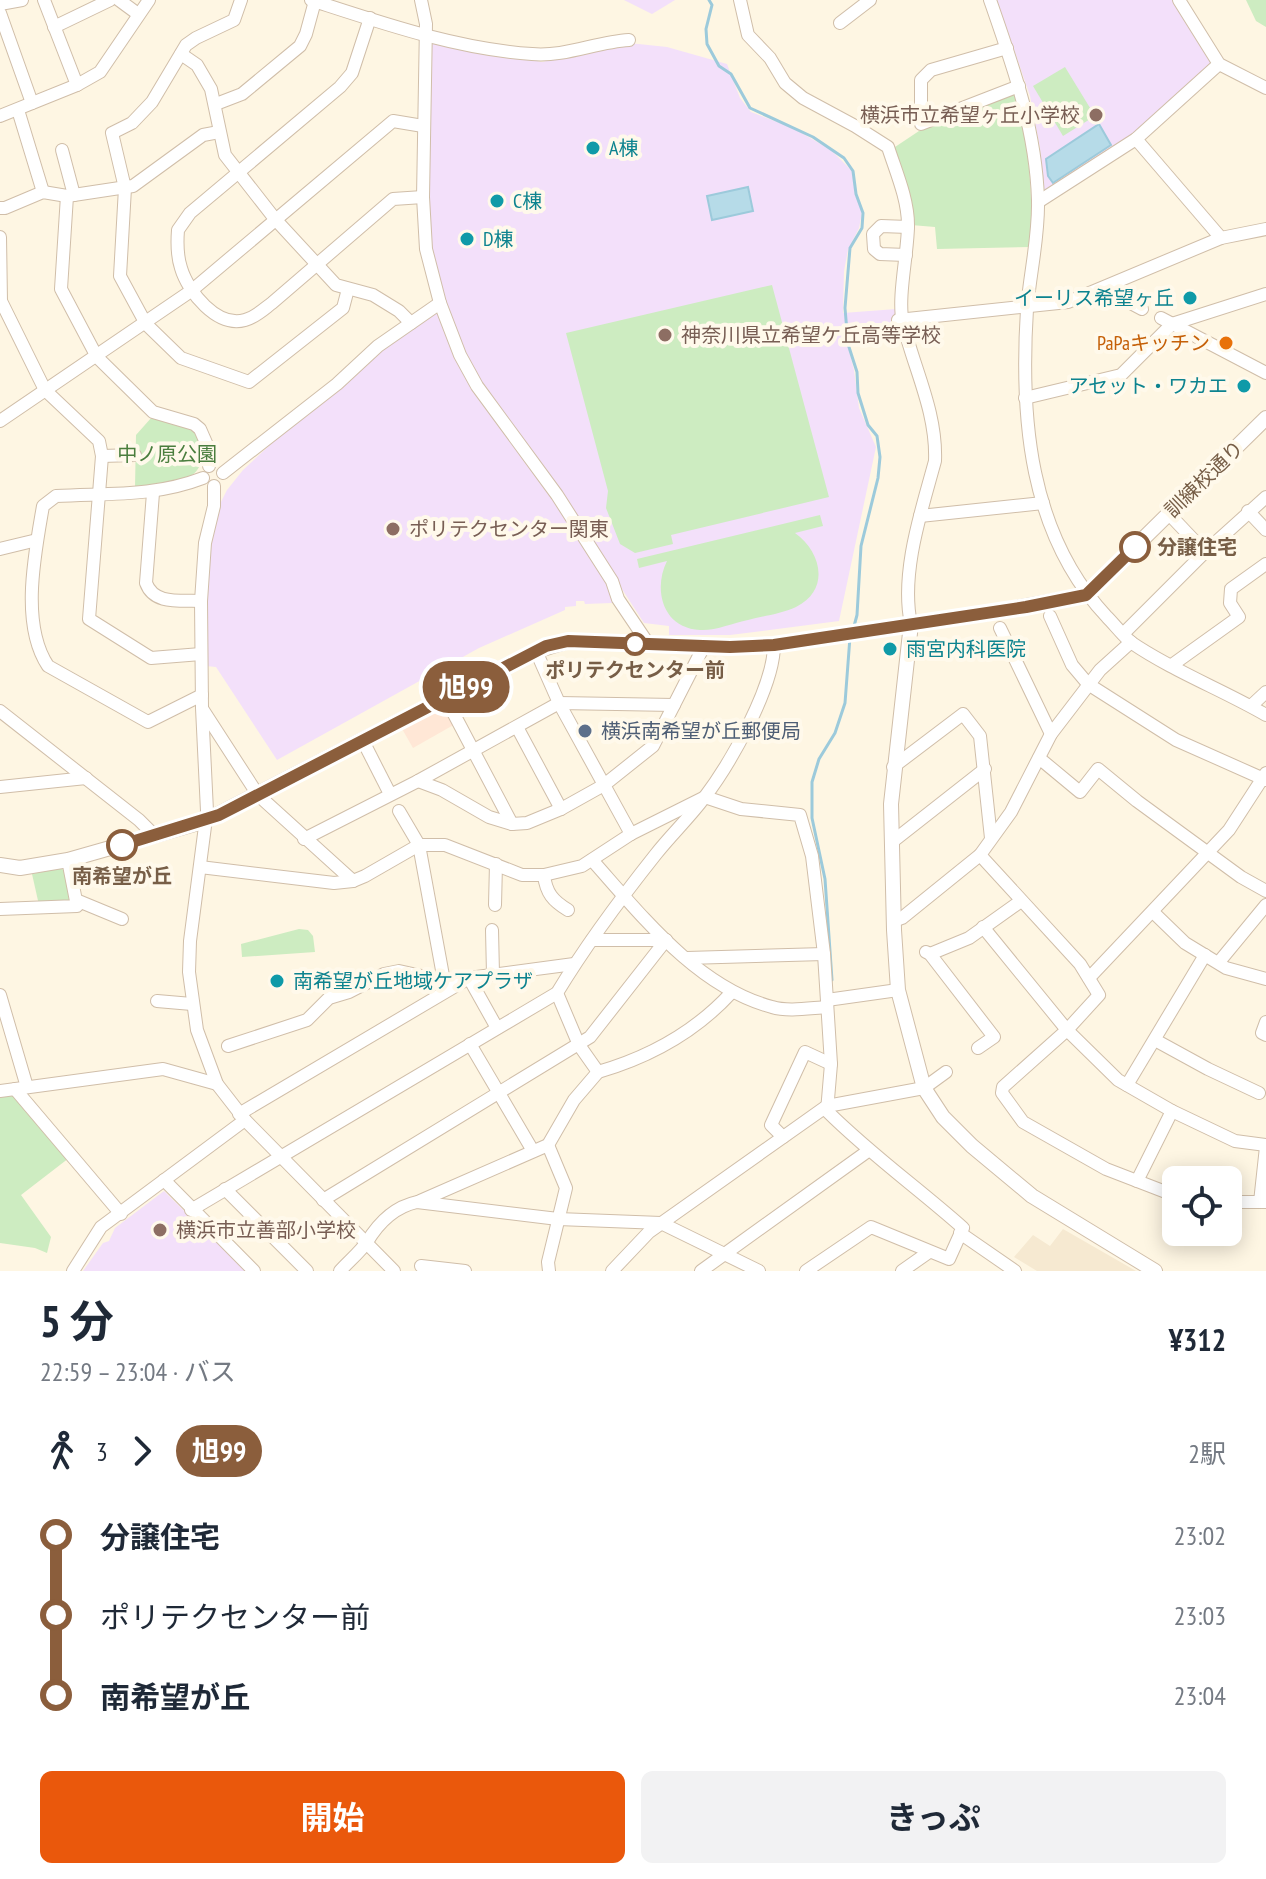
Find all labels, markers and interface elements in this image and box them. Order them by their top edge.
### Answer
place label: 横浜市立希望ヶ丘小学校 [860,102,1080,128]
marker: 横浜市立希望ヶ丘小学校 [1087,106,1105,124]
place label: A棟 [609,135,638,161]
marker: A棟 [584,139,602,157]
place label: C棟 [513,188,542,214]
marker: C棟 [488,192,506,210]
place label: D棟 [483,226,514,252]
marker: D棟 [458,230,476,248]
place label: イーリス希望ヶ丘 [1014,285,1174,311]
marker: イーリス希望ヶ丘 [1181,289,1199,307]
place label: 神奈川県立希望ケ丘高等学校 [681,322,941,348]
marker: 神奈川県立希望ケ丘高等学校 [656,326,674,344]
place label: PaPaキッチン [1097,330,1210,356]
marker: PaPaキッチン [1217,334,1235,352]
place label: アセット・ワカエ [1068,373,1228,399]
marker: アセット・ワカエ [1235,377,1253,395]
street label: 訓練校通り [1159,435,1249,523]
park label: 中ノ原公園 [117,441,217,467]
place label: ポリテクセンター関東 [409,516,609,542]
marker: ポリテクセンター関東 [384,520,402,538]
marker: 分譲住宅 [1120,532,1150,562]
place label: 分譲住宅 [1157,534,1237,560]
marker: ポリテクセンター前 [624,633,646,655]
place label: 雨宮内科医院 [906,636,1026,662]
marker: 雨宮内科医院 [881,640,899,658]
place label: ポリテクセンター前 [545,657,725,683]
line badge: 旭99 [420,661,512,713]
text: 旭99 [439,668,493,705]
place label: 横浜南希望が丘郵便局 [601,718,801,744]
marker: 横浜南希望が丘郵便局 [576,722,594,740]
marker: 南希望が丘 [107,830,137,860]
place label: 南希望が丘 [72,863,172,889]
place label: 南希望が丘地域ケアプラザ [293,968,533,994]
marker: 南希望が丘地域ケアプラザ [268,972,286,990]
map controls [1162,1166,1242,1246]
button: locate [1162,1166,1242,1246]
place label: 横浜市立善部小学校 [176,1217,356,1243]
marker: 横浜市立善部小学校 [151,1221,169,1239]
text: 5 分 [40,1292,114,1349]
text: ¥312 [1169,1320,1226,1359]
text: 22:59 – 23:04 · バス [40,1355,236,1388]
icon: walk [40,1429,84,1473]
icon: forward [120,1429,164,1473]
text: 旭99 [192,1432,246,1469]
text: 3 [96,1435,108,1468]
text: 2駅 [1188,1437,1226,1470]
text: 分譲住宅 [100,1517,220,1556]
text: 23:02 [1174,1519,1226,1552]
text: ポリテクセンター前 [100,1597,370,1636]
text: 23:03 [1174,1599,1226,1632]
text: 南希望が丘 [100,1677,250,1716]
text: 23:04 [1174,1679,1226,1712]
button: 開始 [40,1771,625,1863]
button: きっぷ [641,1771,1226,1863]

